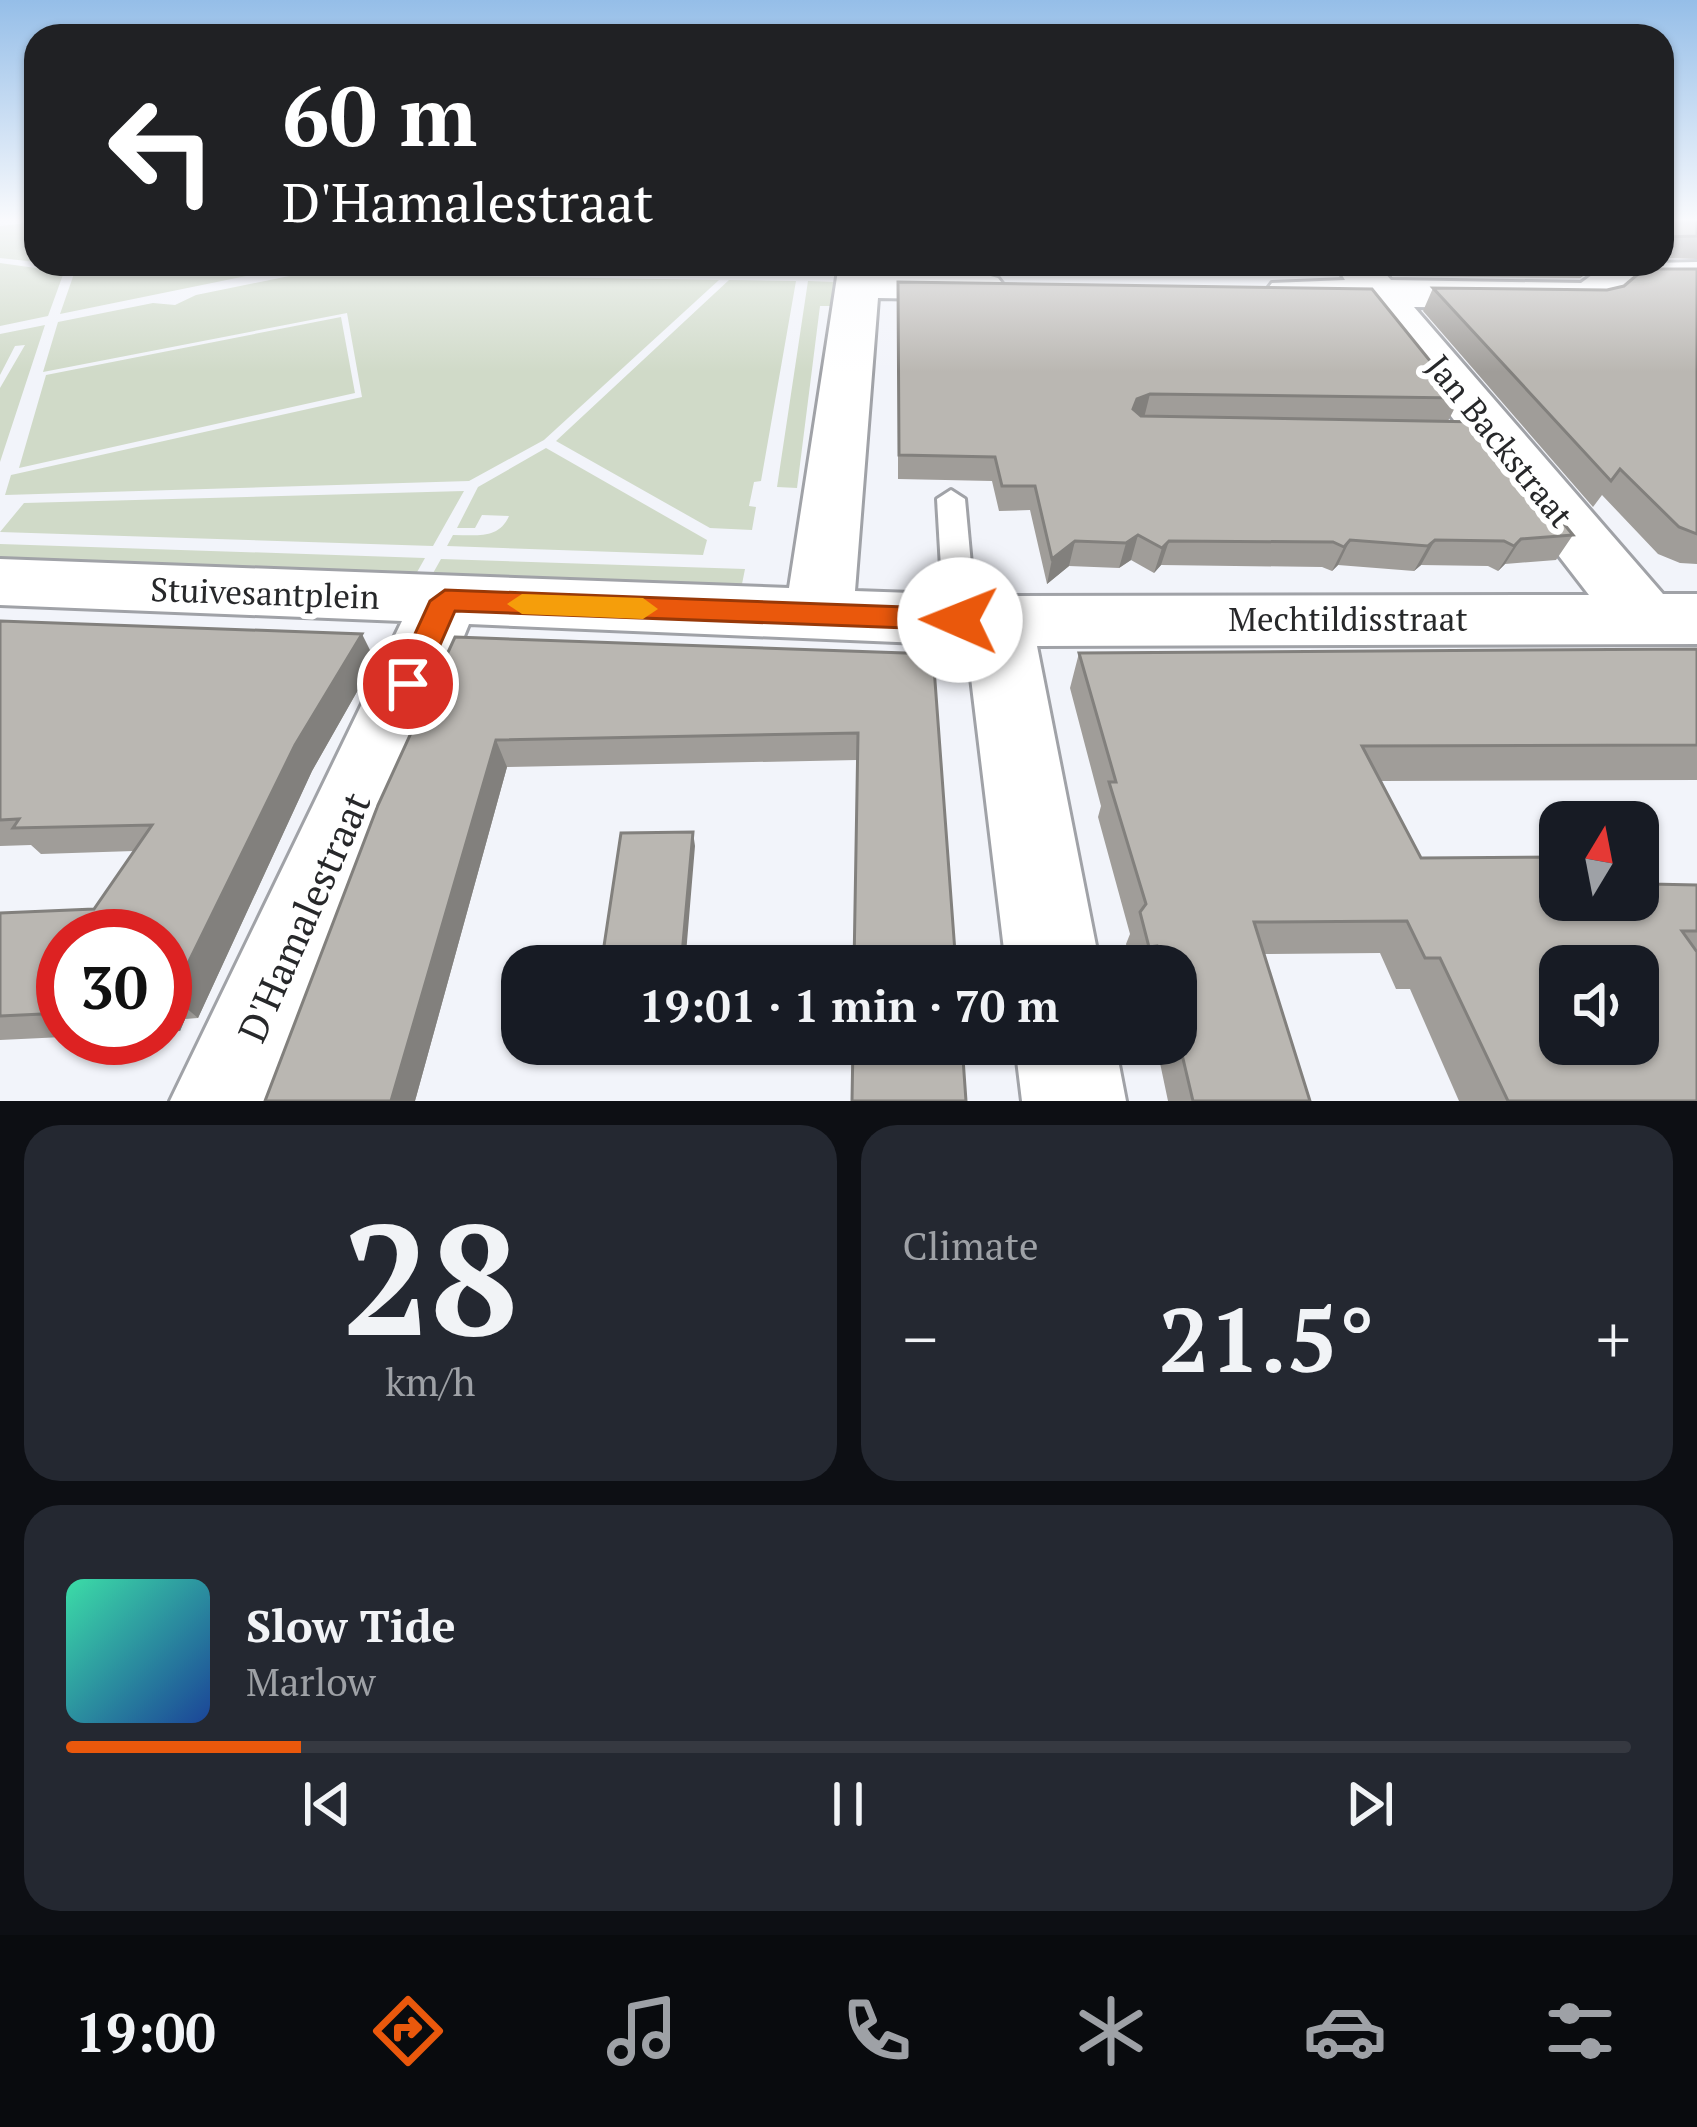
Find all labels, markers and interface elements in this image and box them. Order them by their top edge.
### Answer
text: 60 m [282,59,477,170]
icon: left [84,72,240,228]
text: D'Hamalestraat [282,166,654,237]
street label: Jan Backstraat [1418,346,1583,536]
position arrow [897,557,1023,683]
street label: Stuivesantplein [150,567,381,618]
street label: Mechtildisstraat [1228,597,1468,640]
pin [357,633,459,735]
icon: arrive [375,651,441,717]
street label: D'Hamalestraat [225,783,381,1050]
north arrow [1539,801,1659,921]
map controls [1539,801,1659,1065]
speed limit sign: 30 [36,909,192,1065]
button: sound [1539,945,1659,1065]
text: 19:01 · 1 min · 70 m [639,975,1059,1035]
text: 28 [342,1173,518,1380]
text: Climate [903,1219,1039,1271]
text: 21.5° [1159,1278,1375,1398]
text: − [903,1294,938,1382]
text: + [1596,1294,1631,1382]
text: km/h [385,1355,475,1407]
text: Slow Tide [246,1595,456,1655]
text: Marlow [246,1655,376,1707]
icon: previous [294,1771,360,1837]
icon: pause [815,1771,881,1837]
icon: next [1337,1771,1403,1837]
icon: directions [366,1989,450,2073]
icon: music [600,1989,684,2073]
icon: phone [835,1989,919,2073]
icon: climate [1069,1989,1153,2073]
icon: car [1303,1989,1387,2073]
icon: filters [1538,1989,1622,2073]
text: 19:00 [75,1996,216,2067]

